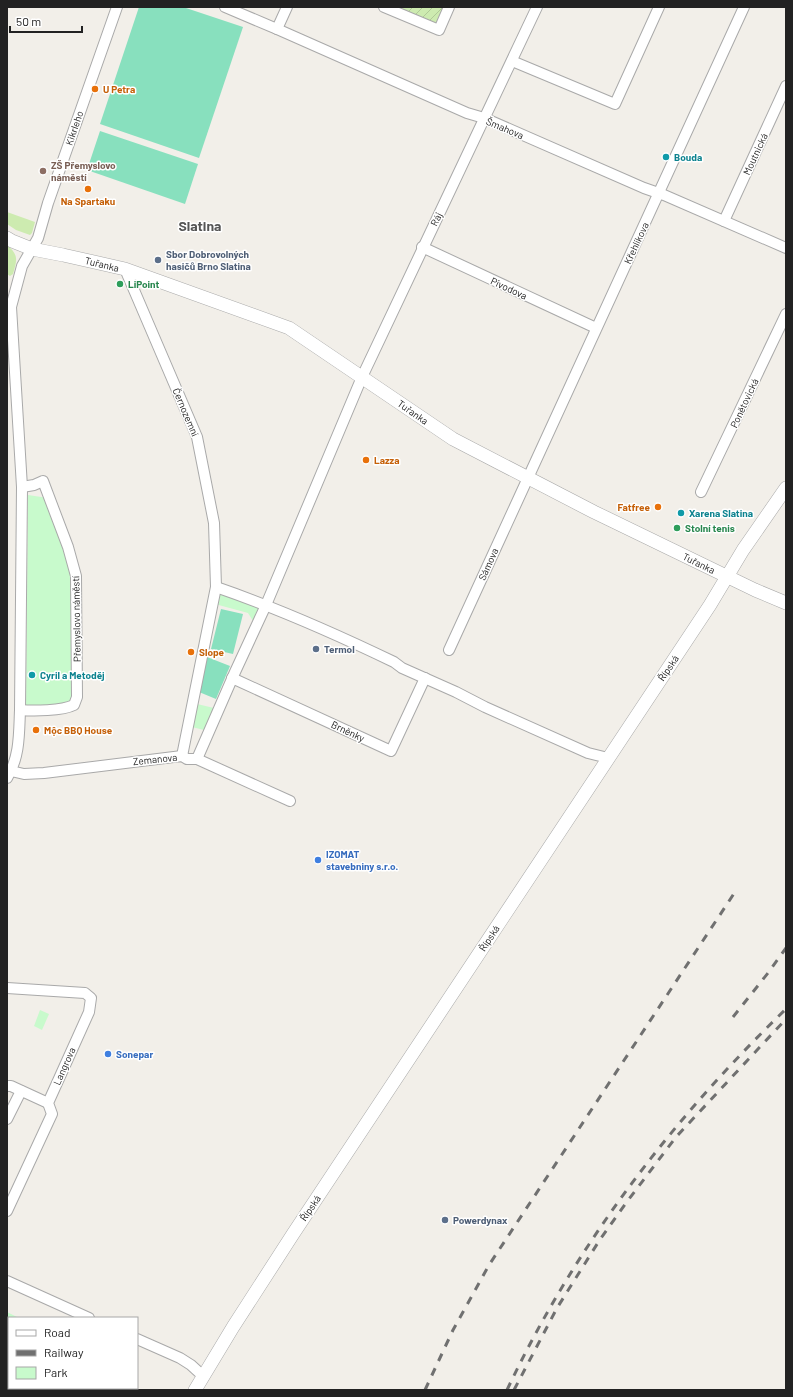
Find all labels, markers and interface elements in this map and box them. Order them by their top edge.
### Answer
scale bar [10,8,82,34]
text: 50 m [16,14,41,28]
place label: U Petra [103,83,135,95]
marker: U Petra [90,84,100,94]
street label: Kikrleho [63,109,85,147]
street label: Šmahova [484,115,526,141]
street label: Moutnická [740,131,770,177]
place label: Bouda [674,151,702,163]
marker: Bouda [661,152,671,162]
place label: ZŠ Přemyslovo náměstí [51,159,116,183]
marker: ZŠ Přemyslovo náměstí [38,166,48,176]
marker: Na Spartaku [83,184,93,194]
place label: Na Spartaku [61,195,115,207]
street label: Ráj [428,210,444,228]
district label: Slatina [179,217,221,234]
street label: Křehlíkova [621,220,651,266]
place label: Sbor Dobrovolných hasičů Brno Slatina [166,248,251,272]
street label: Tuřanka [84,254,120,274]
marker: Sbor Dobrovolných hasičů Brno Slatina [153,255,163,265]
street label: Pivodova [489,274,529,302]
place label: LiPoint [128,278,160,290]
marker: LiPoint [115,279,125,289]
street label: Ponětovická [727,376,761,430]
street label: Černozemní [170,386,202,438]
street label: Tuřanka [395,397,431,427]
place label: Lazza [374,454,399,466]
marker: Lazza [361,455,371,465]
place label: Fatfree [617,501,651,513]
marker: Fatfree [653,502,663,512]
place label: Xarena Slatina [689,507,753,519]
marker: Xarena Slatina [676,508,686,518]
place label: Stolní tenis [685,522,735,534]
marker: Stolní tenis [672,523,682,533]
street label: Sámova [476,546,500,582]
street label: Tuřanka [681,550,717,576]
street label: Přemyslovo náměstí [69,576,83,662]
place label: Termol [324,643,355,655]
marker: Termol [311,644,321,654]
place label: Slope [199,646,225,658]
marker: Slope [186,647,196,657]
street label: Řípská [655,653,681,683]
place label: Cyril a Metoděj [40,669,105,681]
marker: Cyril a Metoděj [27,670,37,680]
street label: Brněnky [329,718,367,744]
place label: Mộc BBQ House [44,724,113,736]
marker: Mộc BBQ House [31,725,41,735]
street label: Zemanova [132,751,178,767]
place label: IZOMAT stavebniny s.r.o. [326,848,398,872]
marker: IZOMAT stavebniny s.r.o. [313,855,323,865]
street label: Řípská [476,923,502,953]
street label: Langrova [50,1045,78,1087]
place label: Sonepar [116,1048,153,1060]
marker: Sonepar [103,1049,113,1059]
street label: Řípská [297,1193,323,1223]
place label: Powerdynax [453,1214,508,1226]
marker: Powerdynax [440,1215,450,1225]
legend [8,1317,138,1389]
text: Road [44,1325,71,1339]
text: Railway [44,1345,84,1359]
text: Park [44,1365,68,1379]

